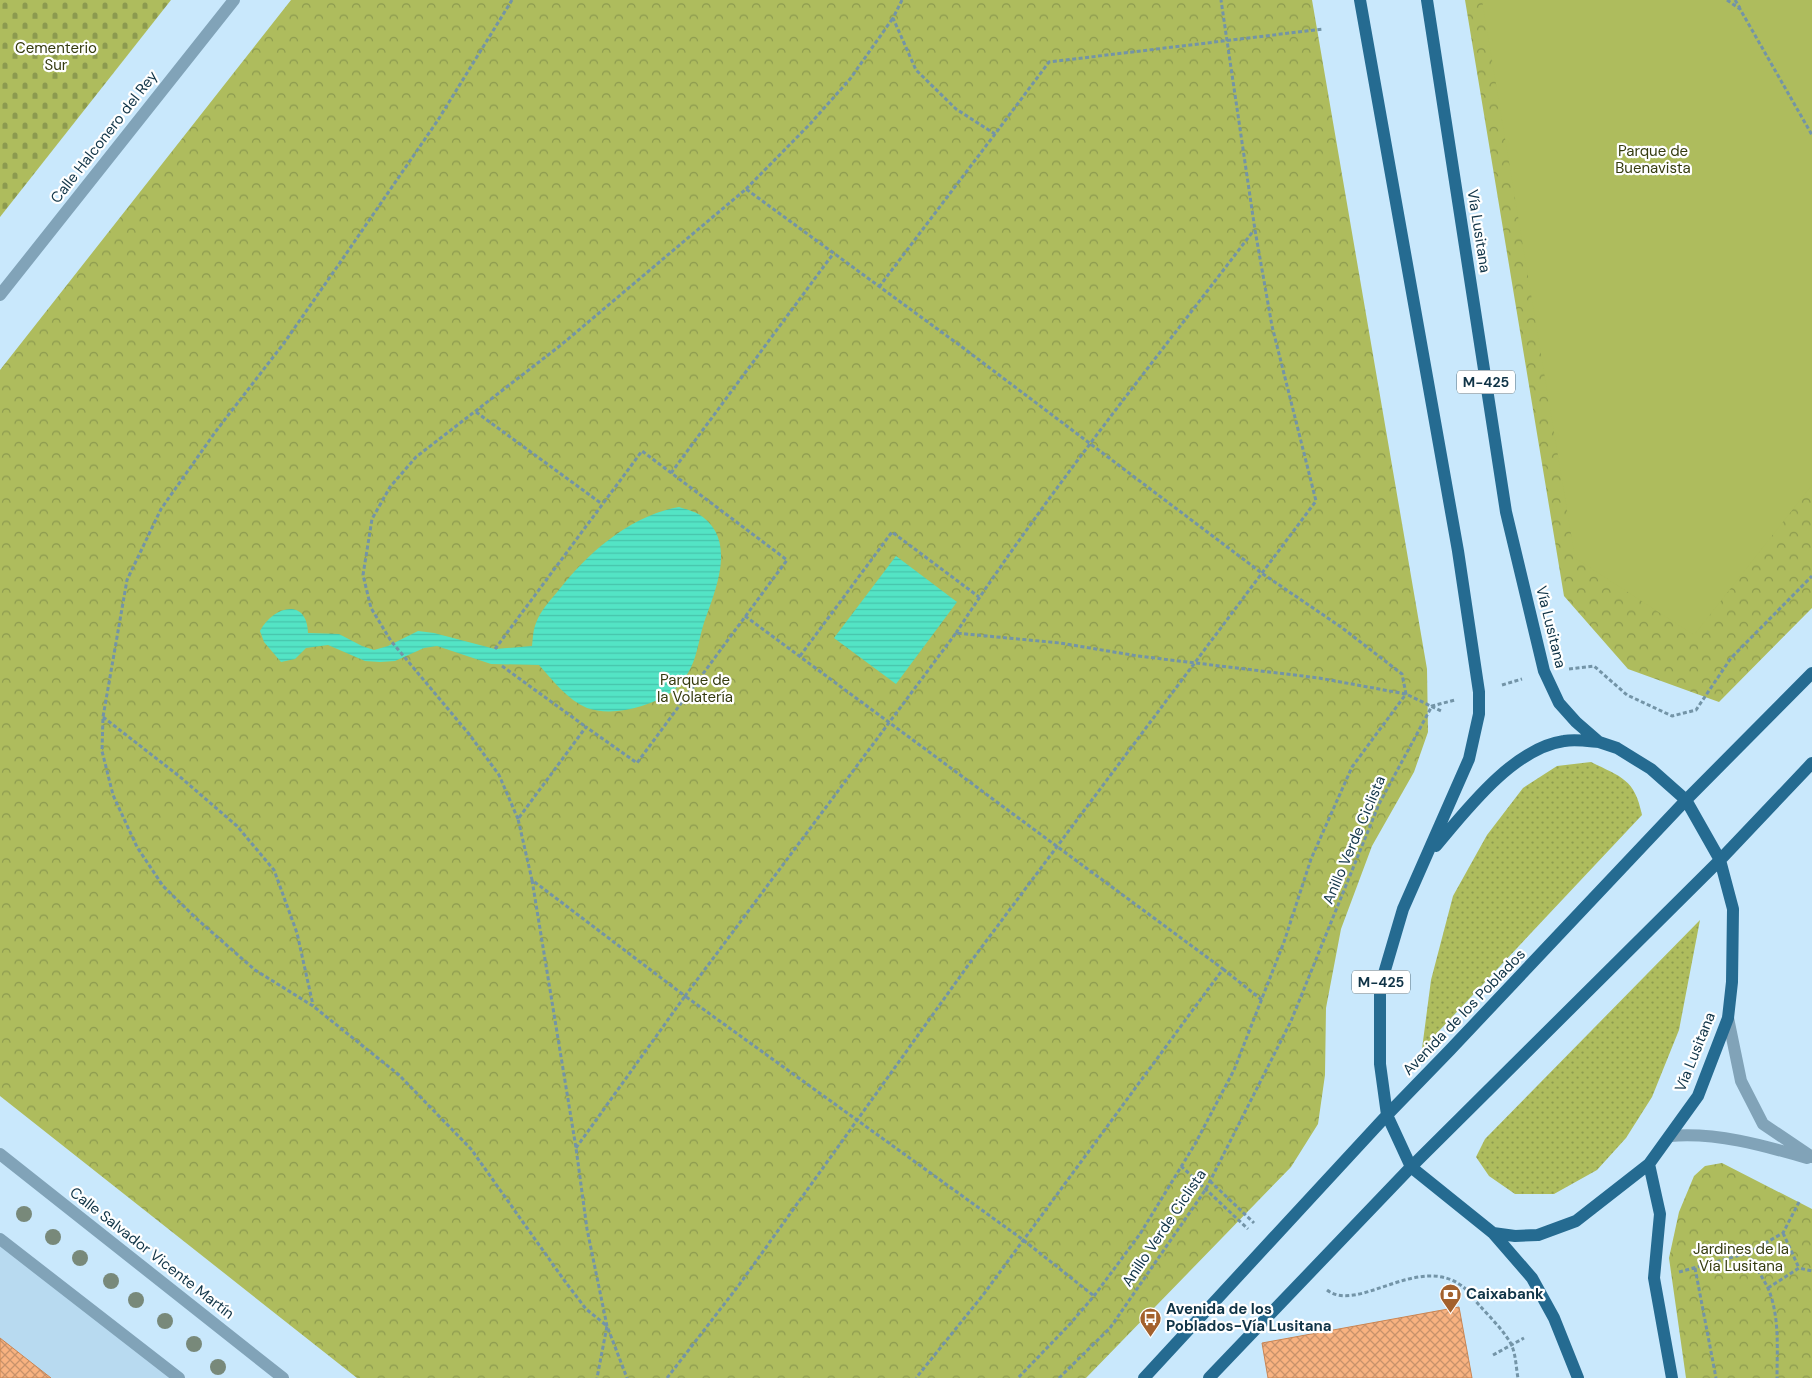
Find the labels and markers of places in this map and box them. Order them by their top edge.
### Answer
bank icon: Caixabank [1438,1282,1462,1313]
place label: Caixabank [1466,1284,1544,1304]
place label: Avenida de los Poblados-Vía Lusitana [1166,1299,1332,1336]
bus stop icon: Avenida de los Poblados-Vía Lusitana [1138,1306,1162,1337]

